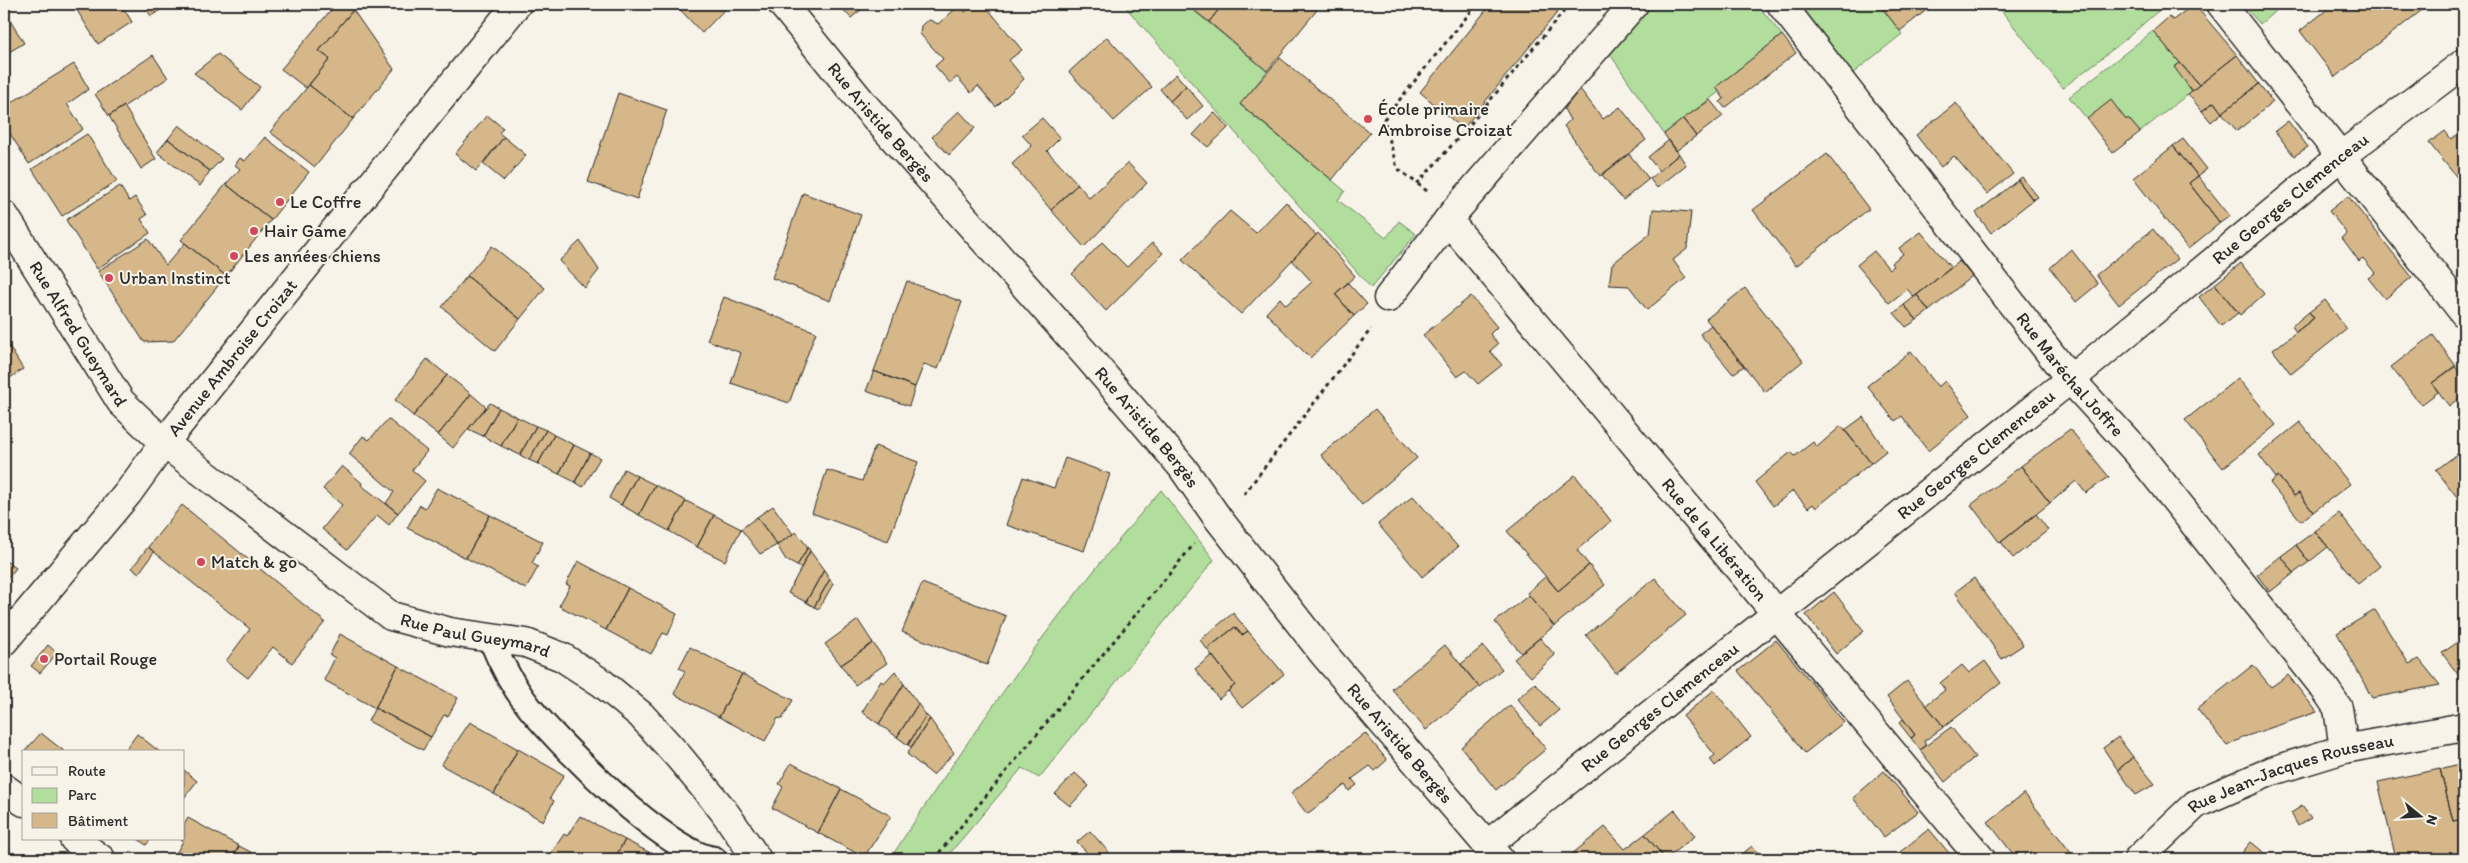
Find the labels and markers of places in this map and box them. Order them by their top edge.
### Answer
place label: École primaire Ambroise Croizat [1378,98,1513,141]
marker: École primaire Ambroise Croizat [1362,113,1374,125]
place label: Le Coffre [290,191,361,213]
marker: Le Coffre [274,196,286,208]
place label: Hair Game [264,220,346,242]
marker: Hair Game [248,225,260,237]
place label: Les années chiens [244,245,381,267]
marker: Les années chiens [228,250,240,262]
place label: Urban Instinct [119,267,231,289]
marker: Urban Instinct [103,272,115,284]
place label: Match & go [211,551,297,573]
marker: Match & go [195,556,207,568]
place label: Portail Rouge [54,648,157,670]
marker: Portail Rouge [38,653,50,665]

